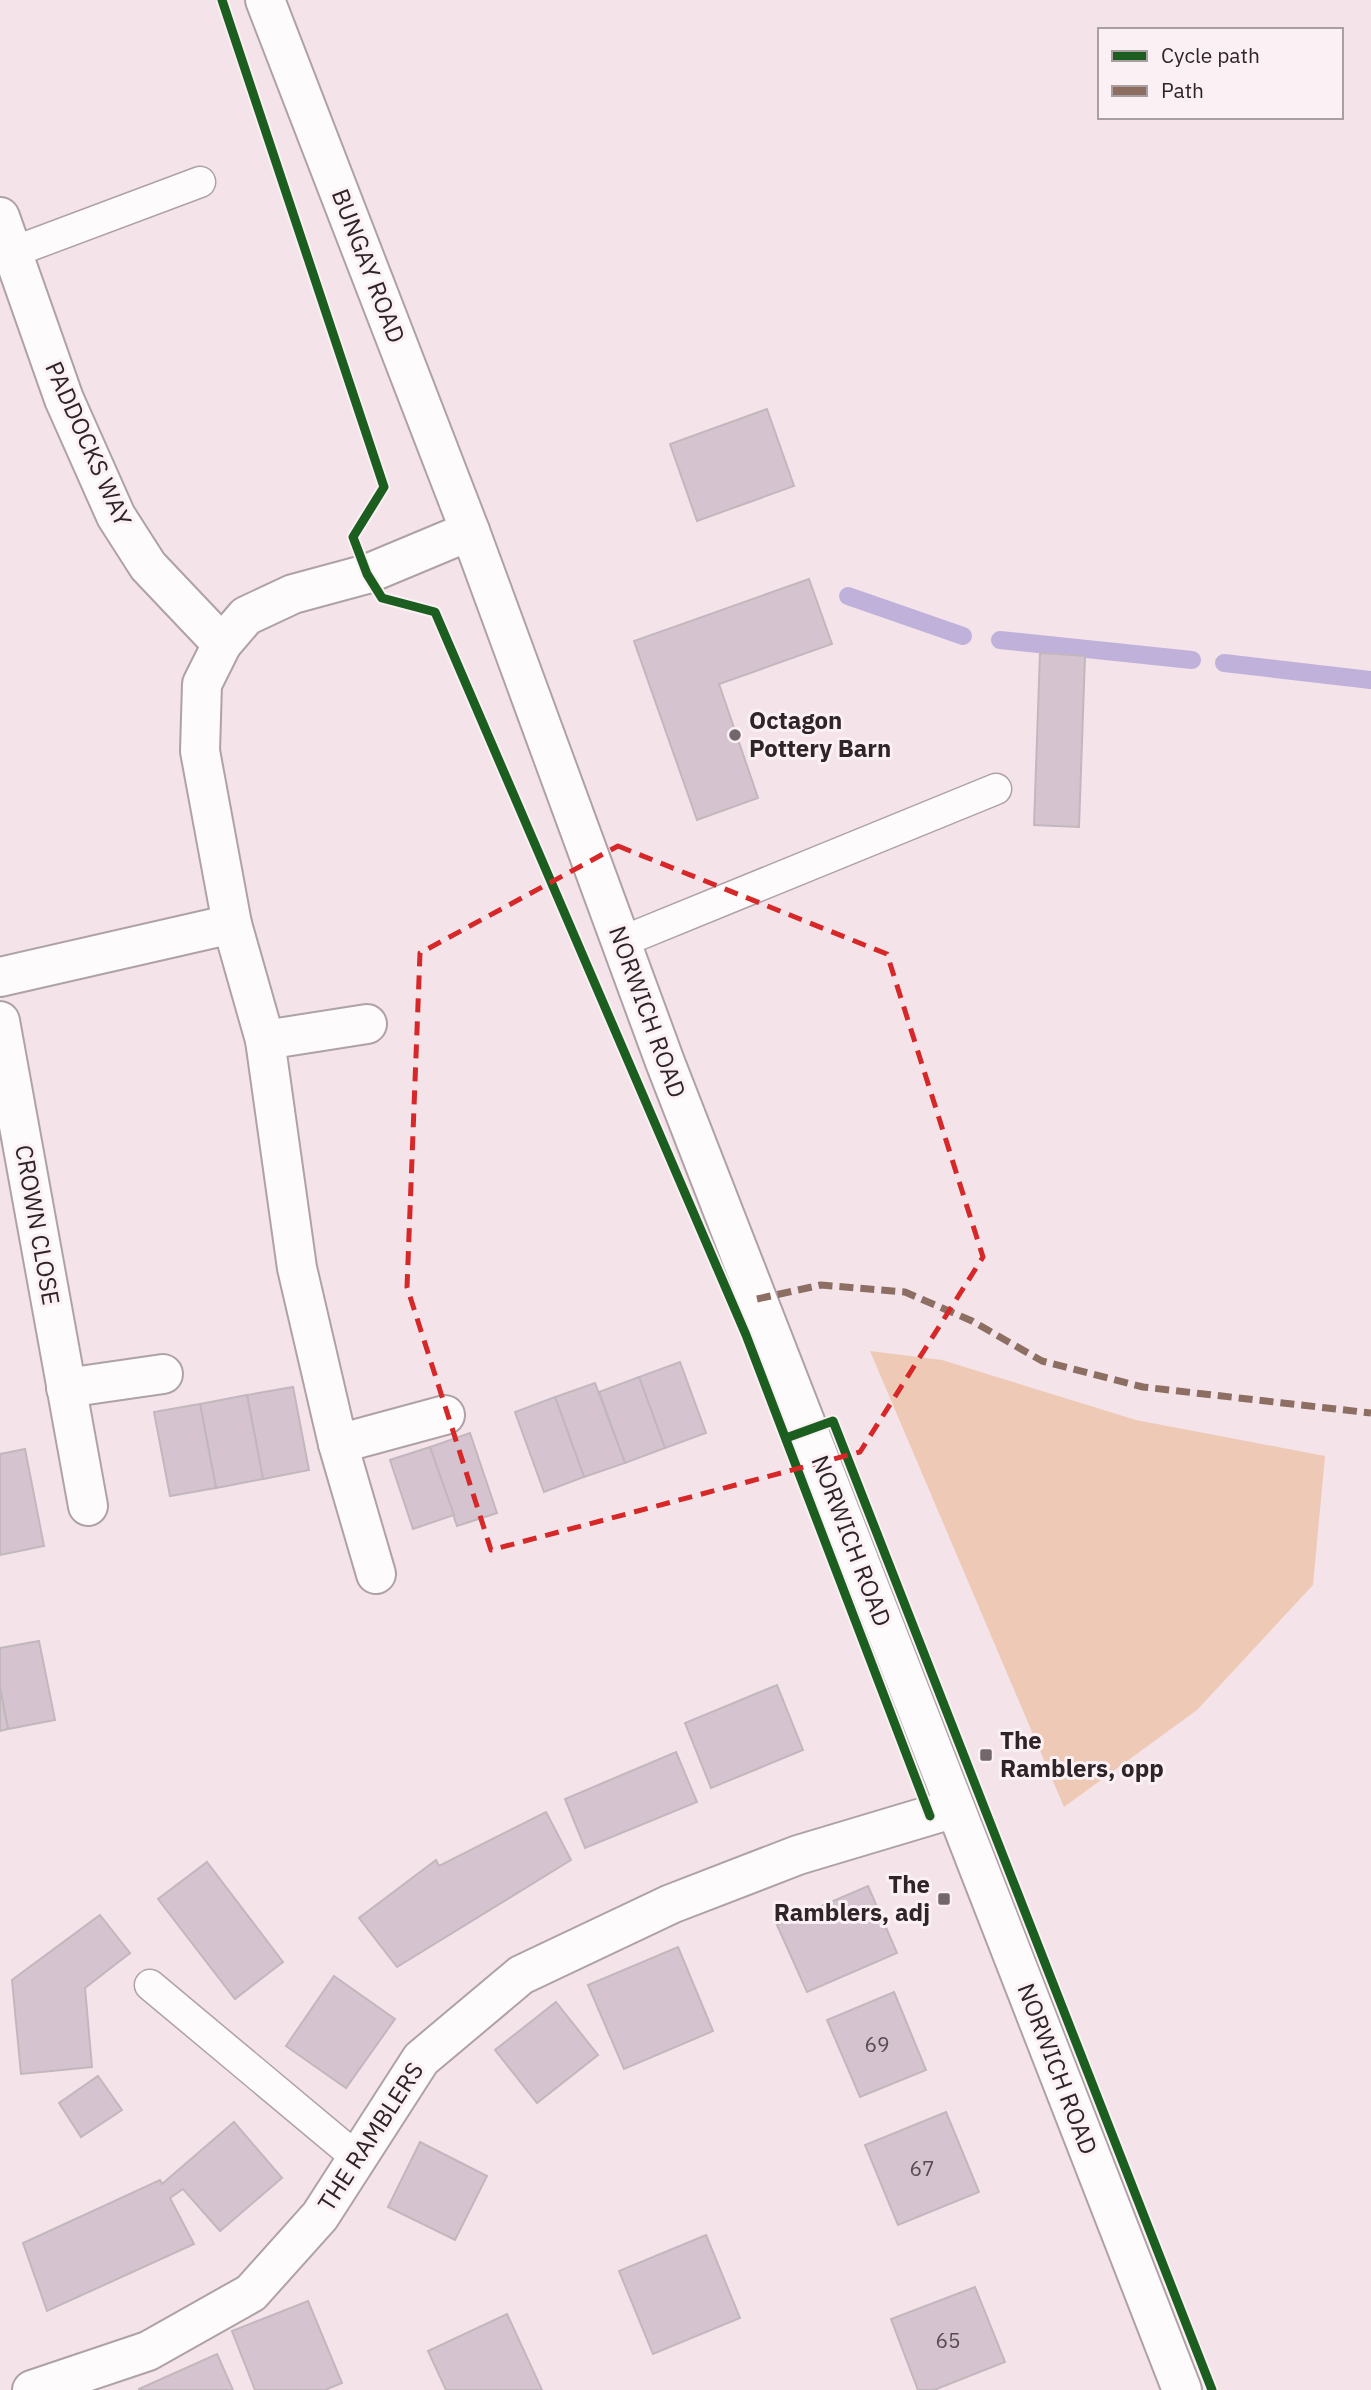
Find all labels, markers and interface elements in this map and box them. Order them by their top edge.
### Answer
legend [1098,28,1343,119]
text: Cycle path [1161,41,1260,69]
text: Path [1161,76,1204,104]
street label: BUNGAY ROAD [325,184,413,347]
street label: PADDOCKS WAY [38,356,140,531]
place label: Octagon Pottery Barn [749,704,891,764]
marker: Octagon Pottery Barn [727,727,743,743]
street label: NORWICH ROAD [602,921,694,1102]
street label: CROWN CLOSE [8,1142,68,1307]
street label: NORWICH ROAD [805,1450,899,1631]
place label: The Ramblers, opp [1000,1724,1164,1784]
marker: The Ramblers, opp [978,1747,994,1763]
place label: The Ramblers, adj [774,1868,930,1928]
marker: The Ramblers, adj [936,1891,952,1907]
street label: NORWICH ROAD [1011,1978,1105,2159]
house number: 69 [864,2030,890,2058]
street label: THE RAMBLERS [310,2056,430,2217]
house number: 67 [909,2154,935,2182]
house number: 65 [935,2326,961,2354]

